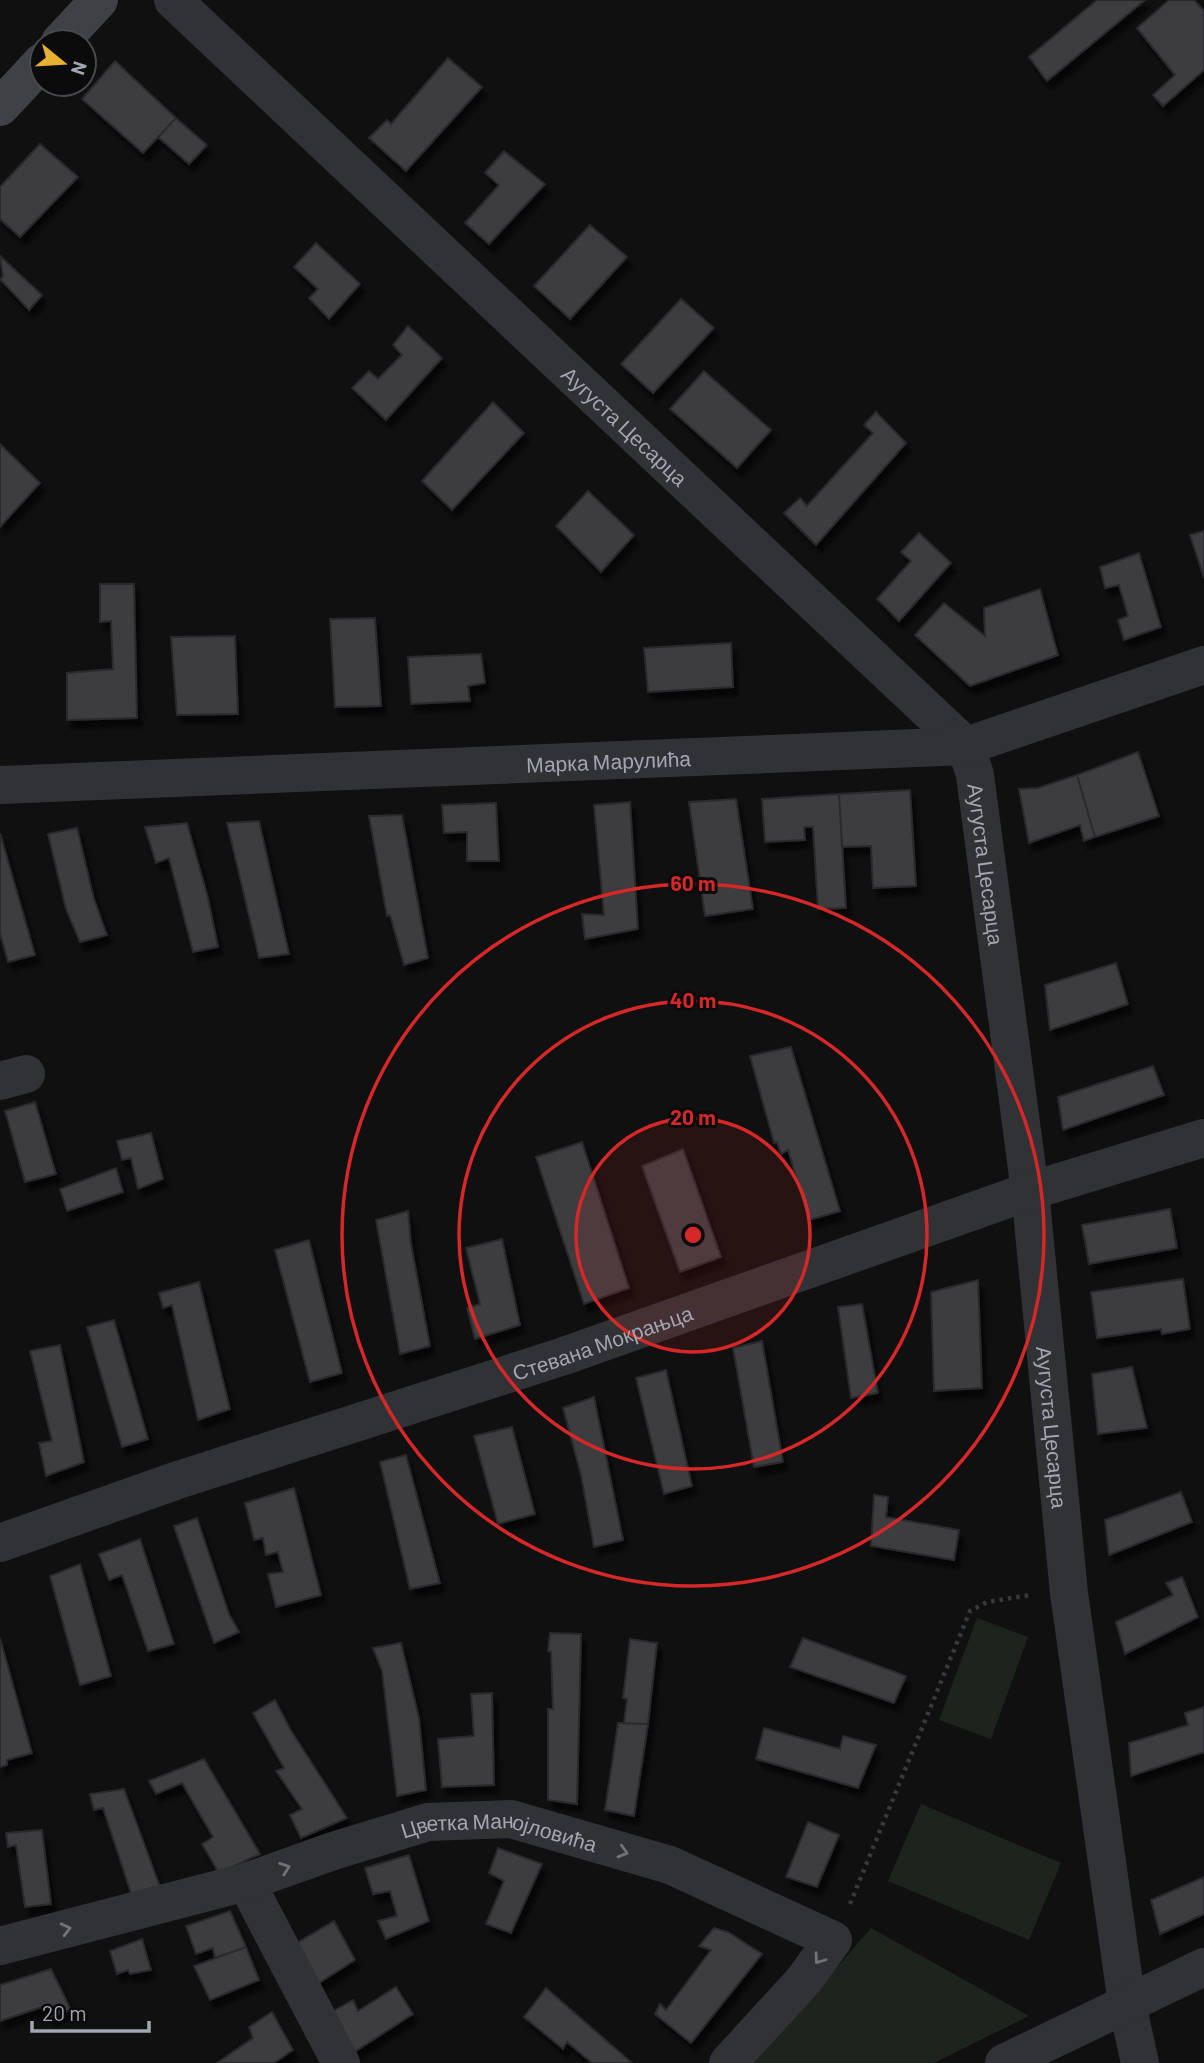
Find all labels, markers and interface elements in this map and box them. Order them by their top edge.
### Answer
north arrow [28,28,98,98]
text: N [67,59,93,78]
street label: Аугуста Цесарца [557,361,693,491]
street label: Марка Марулића [526,745,692,776]
street label: Аугуста Цесарца [964,782,1010,947]
text: 60 m [671,870,715,895]
text: 40 m [670,987,716,1012]
text: 20 m [670,1104,716,1129]
centre of rings [681,1223,705,1247]
street label: Стевана Мокрањца [509,1299,696,1384]
street label: Аугуста Цесарца [1033,1345,1073,1510]
street label: Цветка Манојловића [397,1806,601,1856]
one-way arrow [617,1843,629,1858]
one-way arrow [279,1862,291,1876]
one-way arrow [60,1923,72,1937]
one-way arrow [815,1951,827,1964]
scale bar [32,1990,149,2034]
text: 20 m [42,2000,87,2025]

